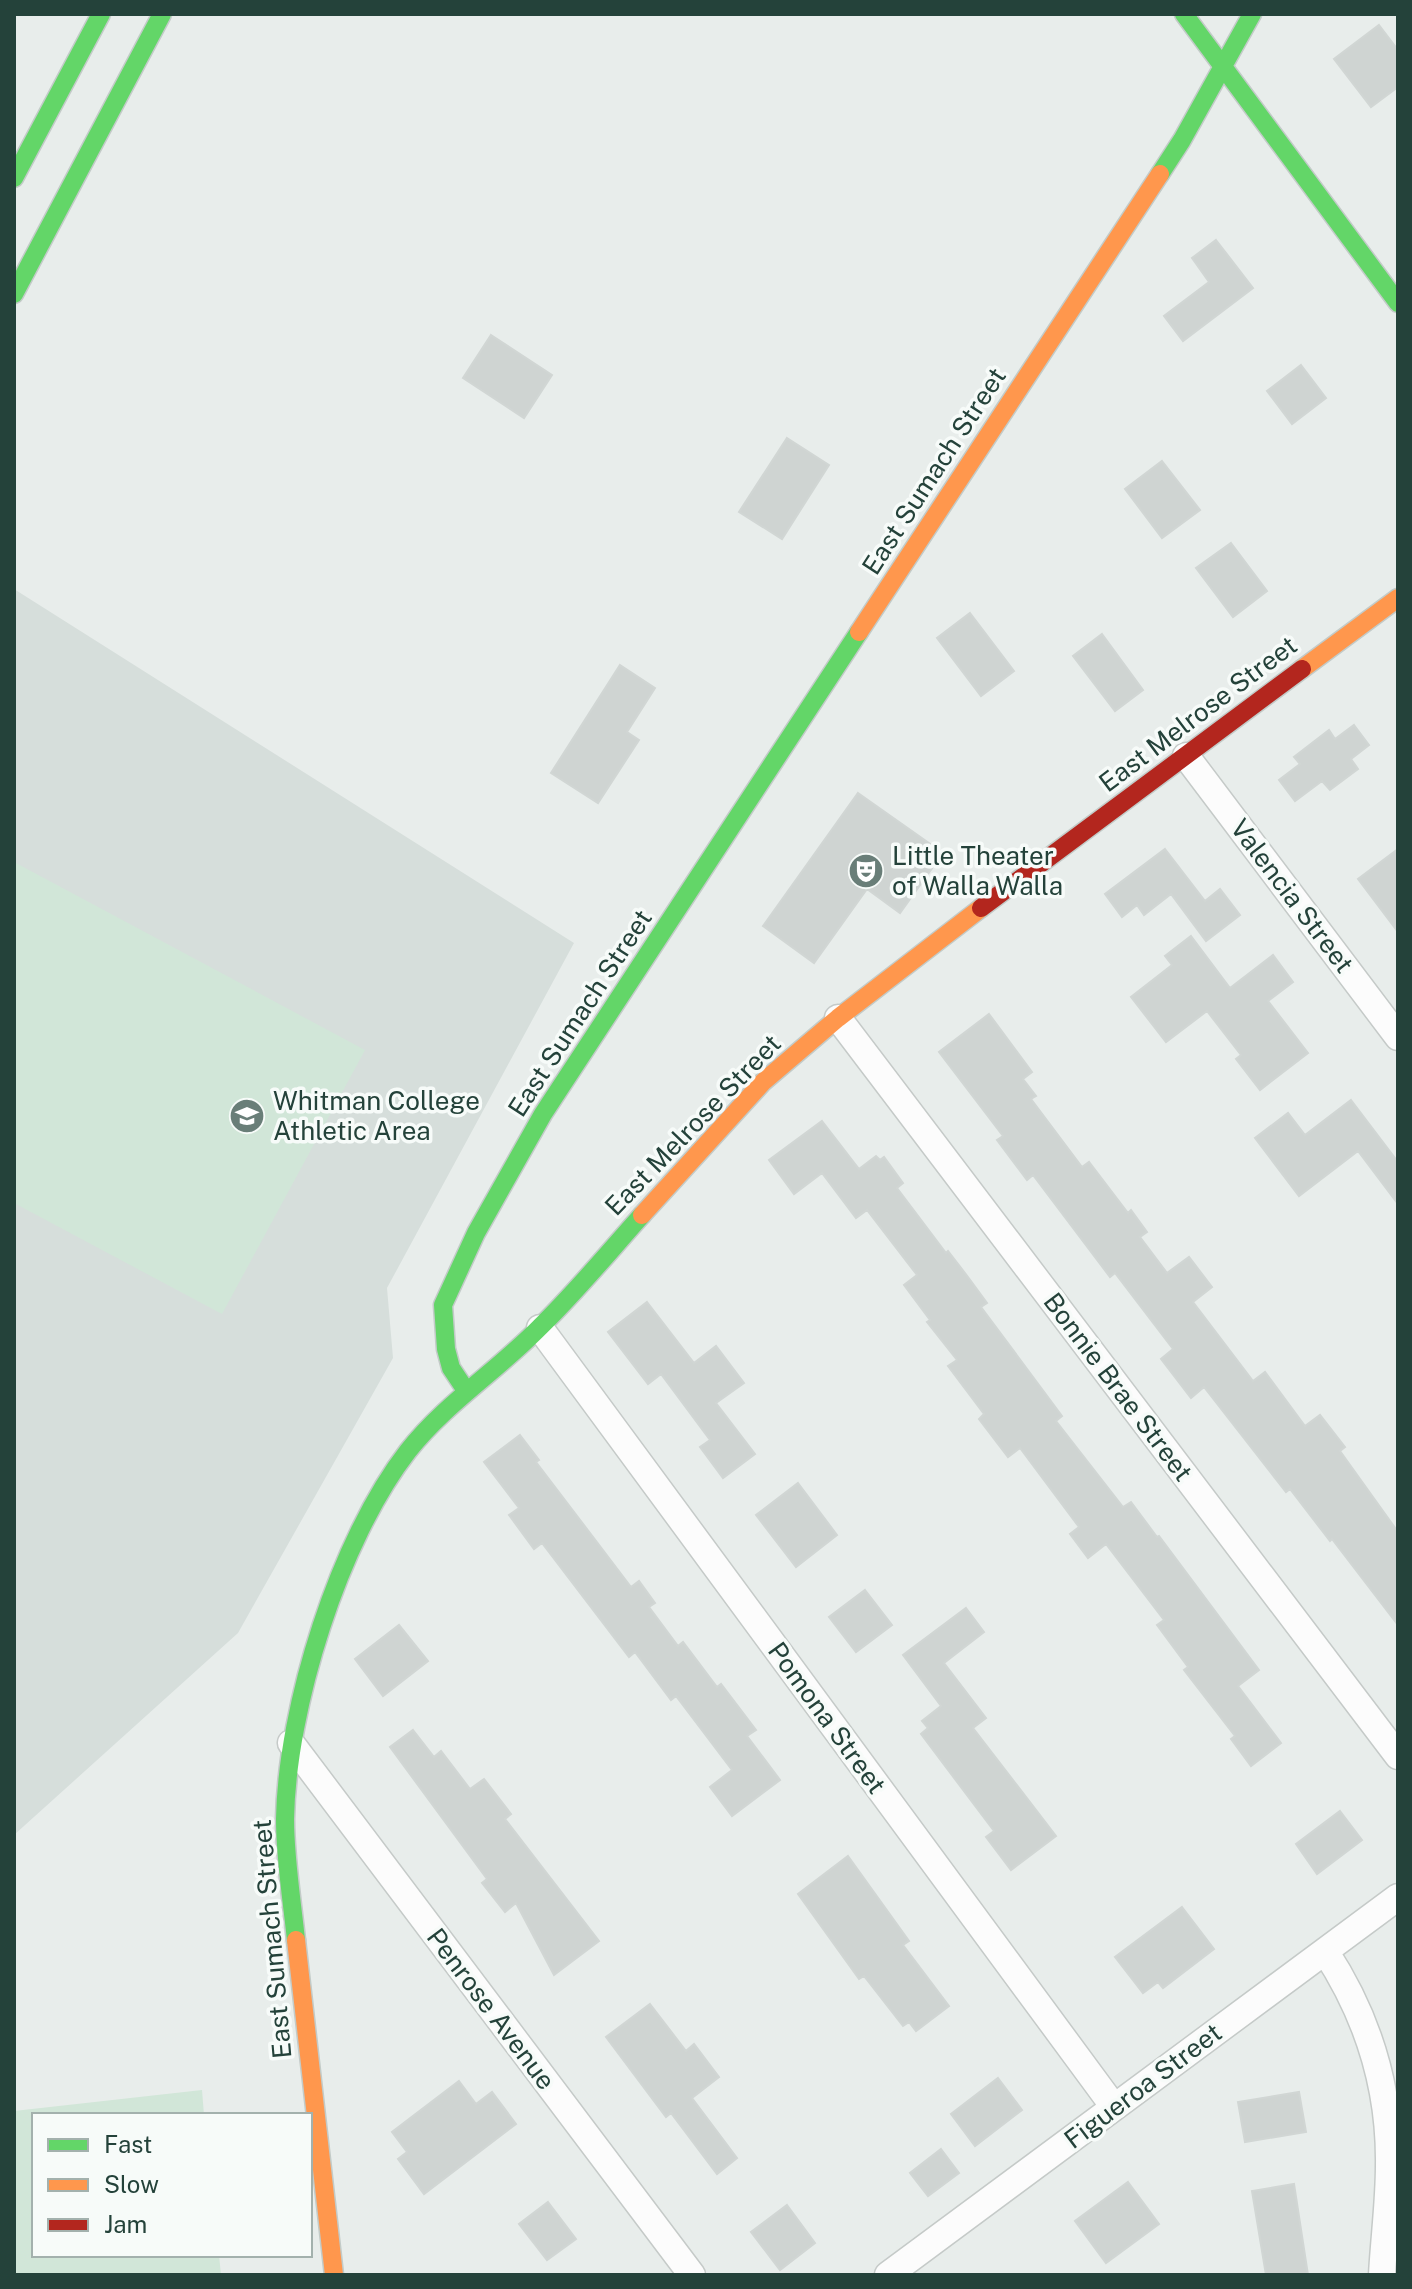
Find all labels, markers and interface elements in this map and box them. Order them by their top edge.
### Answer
street label: East Sumach Street [855,362,1012,580]
street label: East Melrose Street [1093,629,1303,798]
street label: Valencia Street [1224,813,1360,979]
place label: Little Theater of Walla Walla [892,840,1063,901]
theatre icon: Little Theater of Walla Walla [847,852,885,890]
street label: East Sumach Street [501,904,658,1122]
street label: East Melrose Street [598,1028,787,1222]
place label: Whitman College Athletic Area [273,1085,480,1146]
school or university icon: Whitman College Athletic Area [228,1097,266,1135]
street label: Bonnie Brae Street [1037,1286,1199,1487]
street label: Pomona Street [762,1636,893,1800]
street label: East Sumach Street [246,1818,297,2060]
street label: Penrose Avenue [421,1922,562,2095]
street label: Figueroa Street [1058,2016,1227,2155]
legend [32,2113,312,2257]
text: Fast [104,2130,152,2158]
text: Slow [104,2170,159,2198]
text: Jam [104,2210,147,2238]

